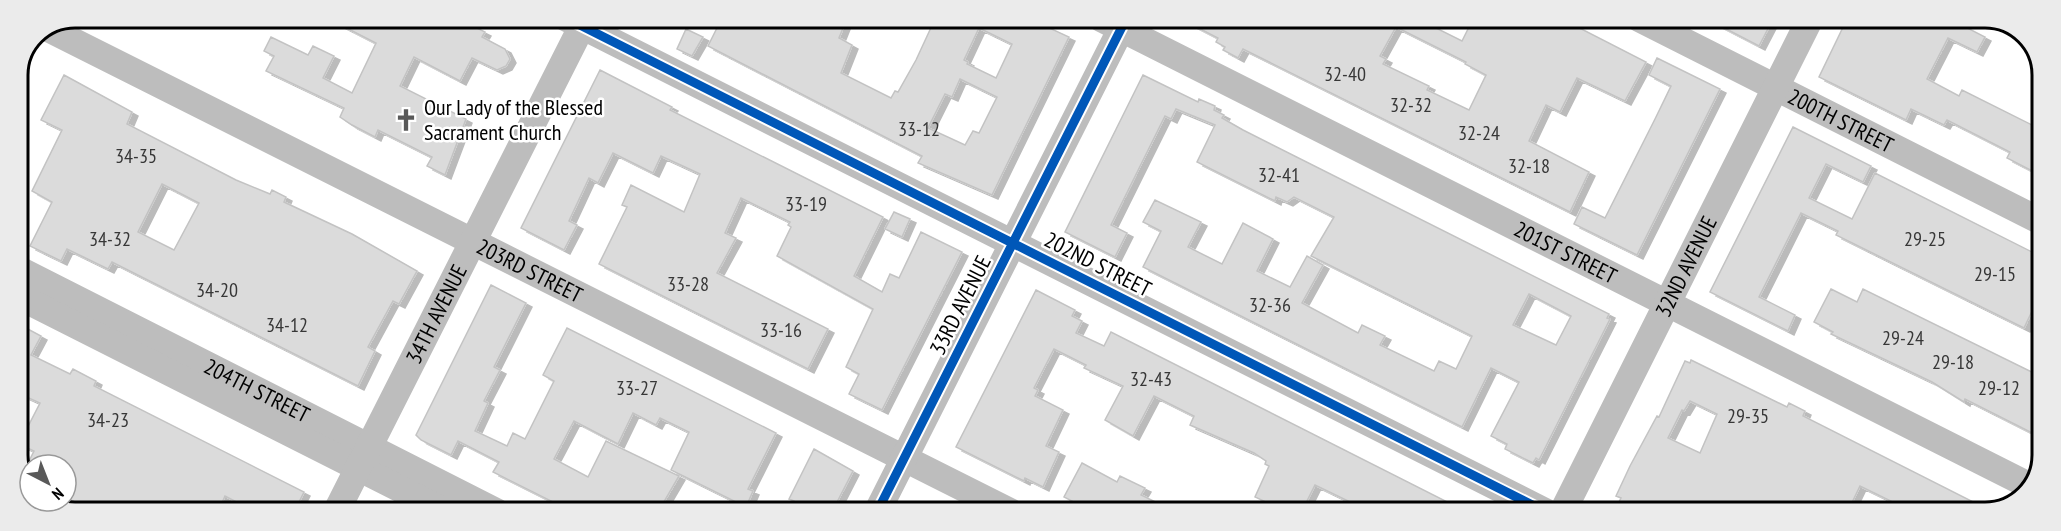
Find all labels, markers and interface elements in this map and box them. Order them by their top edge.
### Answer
house number: 32-40 [1324,61,1366,87]
street label: 200TH STREET [1783,82,1898,159]
house number: 32-32 [1390,92,1432,118]
place label: Our Lady of the Blessed Sacrament Church [424,93,603,146]
church icon: Our Lady of the Blessed Sacrament Church [393,107,419,133]
house number: 33-12 [898,116,940,142]
house number: 32-24 [1458,120,1500,146]
house number: 34-35 [115,143,157,169]
house number: 32-18 [1508,153,1550,179]
house number: 32-41 [1258,162,1300,188]
house number: 33-19 [785,191,827,217]
street label: 32ND AVENUE [1649,211,1723,321]
street label: 201ST STREET [1509,215,1622,290]
street label: 202ND STREET [1040,225,1156,303]
house number: 34-32 [89,226,131,252]
house number: 29-25 [1904,226,1946,252]
street label: 203RD STREET [472,232,588,309]
street label: 33RD AVENUE [923,251,997,359]
street label: 34TH AVENUE [399,260,473,368]
house number: 29-15 [1974,261,2016,287]
house number: 33-28 [667,271,709,297]
house number: 34-20 [196,277,238,303]
house number: 32-36 [1249,292,1291,318]
house number: 34-12 [266,312,308,338]
house number: 33-16 [760,317,802,343]
house number: 29-24 [1882,325,1924,351]
house number: 29-18 [1932,349,1974,375]
street label: 204TH STREET [200,352,315,429]
house number: 32-43 [1130,366,1172,392]
house number: 33-27 [616,375,658,401]
house number: 29-12 [1978,375,2020,401]
house number: 29-35 [1727,403,1769,429]
house number: 34-23 [87,407,129,433]
north arrow [18,453,78,513]
text: N [48,484,68,504]

